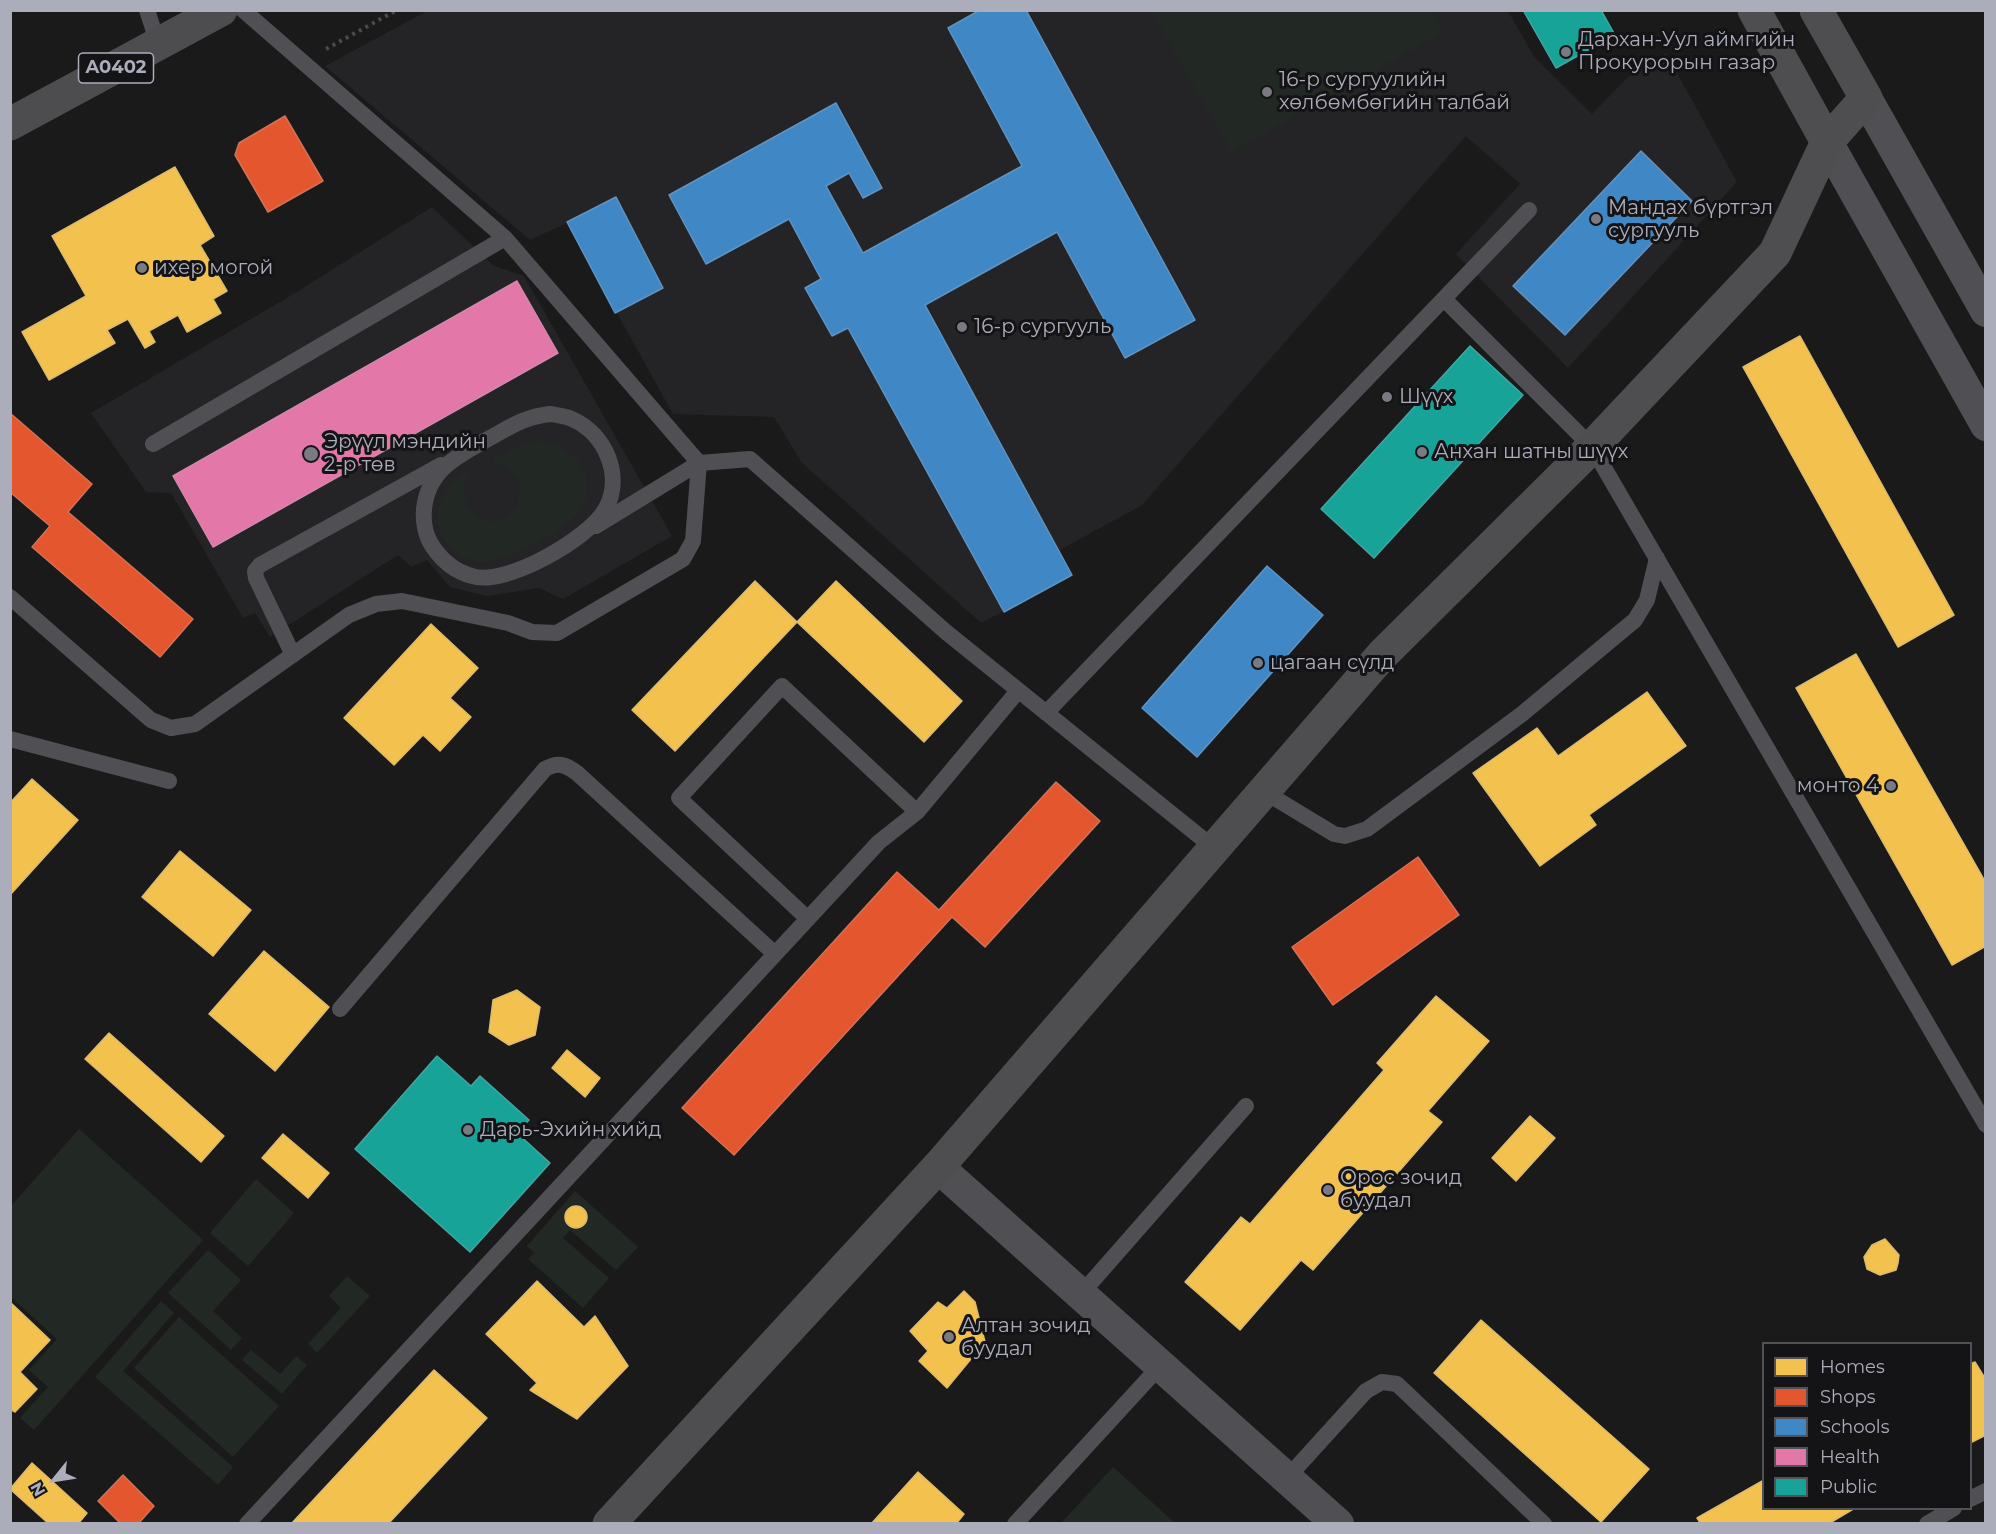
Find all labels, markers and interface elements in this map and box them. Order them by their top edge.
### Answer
place label: Дархан-Уул аймгийн Прокурорын газар [1578,28,1795,75]
marker: Дархан-Уул аймгийн Прокурорын газар [1559,45,1573,59]
road number: A0402 [78,53,154,83]
place label: 16-р сургуулийн хөлбөмбөгийн талбай [1279,68,1510,115]
marker: 16-р сургуулийн хөлбөмбөгийн талбай [1260,85,1274,99]
place label: Мандах бүртгэл сургууль [1608,196,1773,243]
marker: Мандах бүртгэл сургууль [1589,212,1603,226]
place label: ихер могой [154,256,273,280]
marker: ихер могой [135,261,149,275]
place label: 16-р сургууль [974,315,1111,339]
marker: 16-р сургууль [955,320,969,334]
place label: Шүүх [1399,385,1453,409]
marker: Шүүх [1380,390,1394,404]
place label: Эрүүл мэндийн 2-р төв [324,430,486,477]
place label: Анхан шатны шүүх [1434,440,1628,464]
marker: Эрүүл мэндийн 2-р төв [302,445,320,463]
marker: Анхан шатны шүүх [1415,445,1429,459]
place label: цагаан сүлд [1270,651,1394,675]
marker: цагаан сүлд [1251,656,1265,670]
place label: монто 4 [1797,774,1879,798]
marker: монто 4 [1884,779,1898,793]
place label: Дарь-Эхийн хийд [480,1118,662,1142]
marker: Дарь-Эхийн хийд [461,1123,475,1137]
place label: Орос зочид буудал [1340,1166,1462,1213]
marker: Орос зочид буудал [1321,1183,1335,1197]
place label: Алтан зочид буудал [961,1314,1091,1361]
marker: Алтан зочид буудал [942,1330,956,1344]
legend [1762,1342,1972,1510]
text: Homes [1820,1356,1885,1378]
text: Shops [1820,1386,1876,1408]
text: Schools [1820,1416,1889,1438]
text: Health [1820,1446,1880,1468]
north arrow [24,1450,84,1510]
text: Public [1820,1476,1877,1498]
text: N [27,1479,49,1500]

